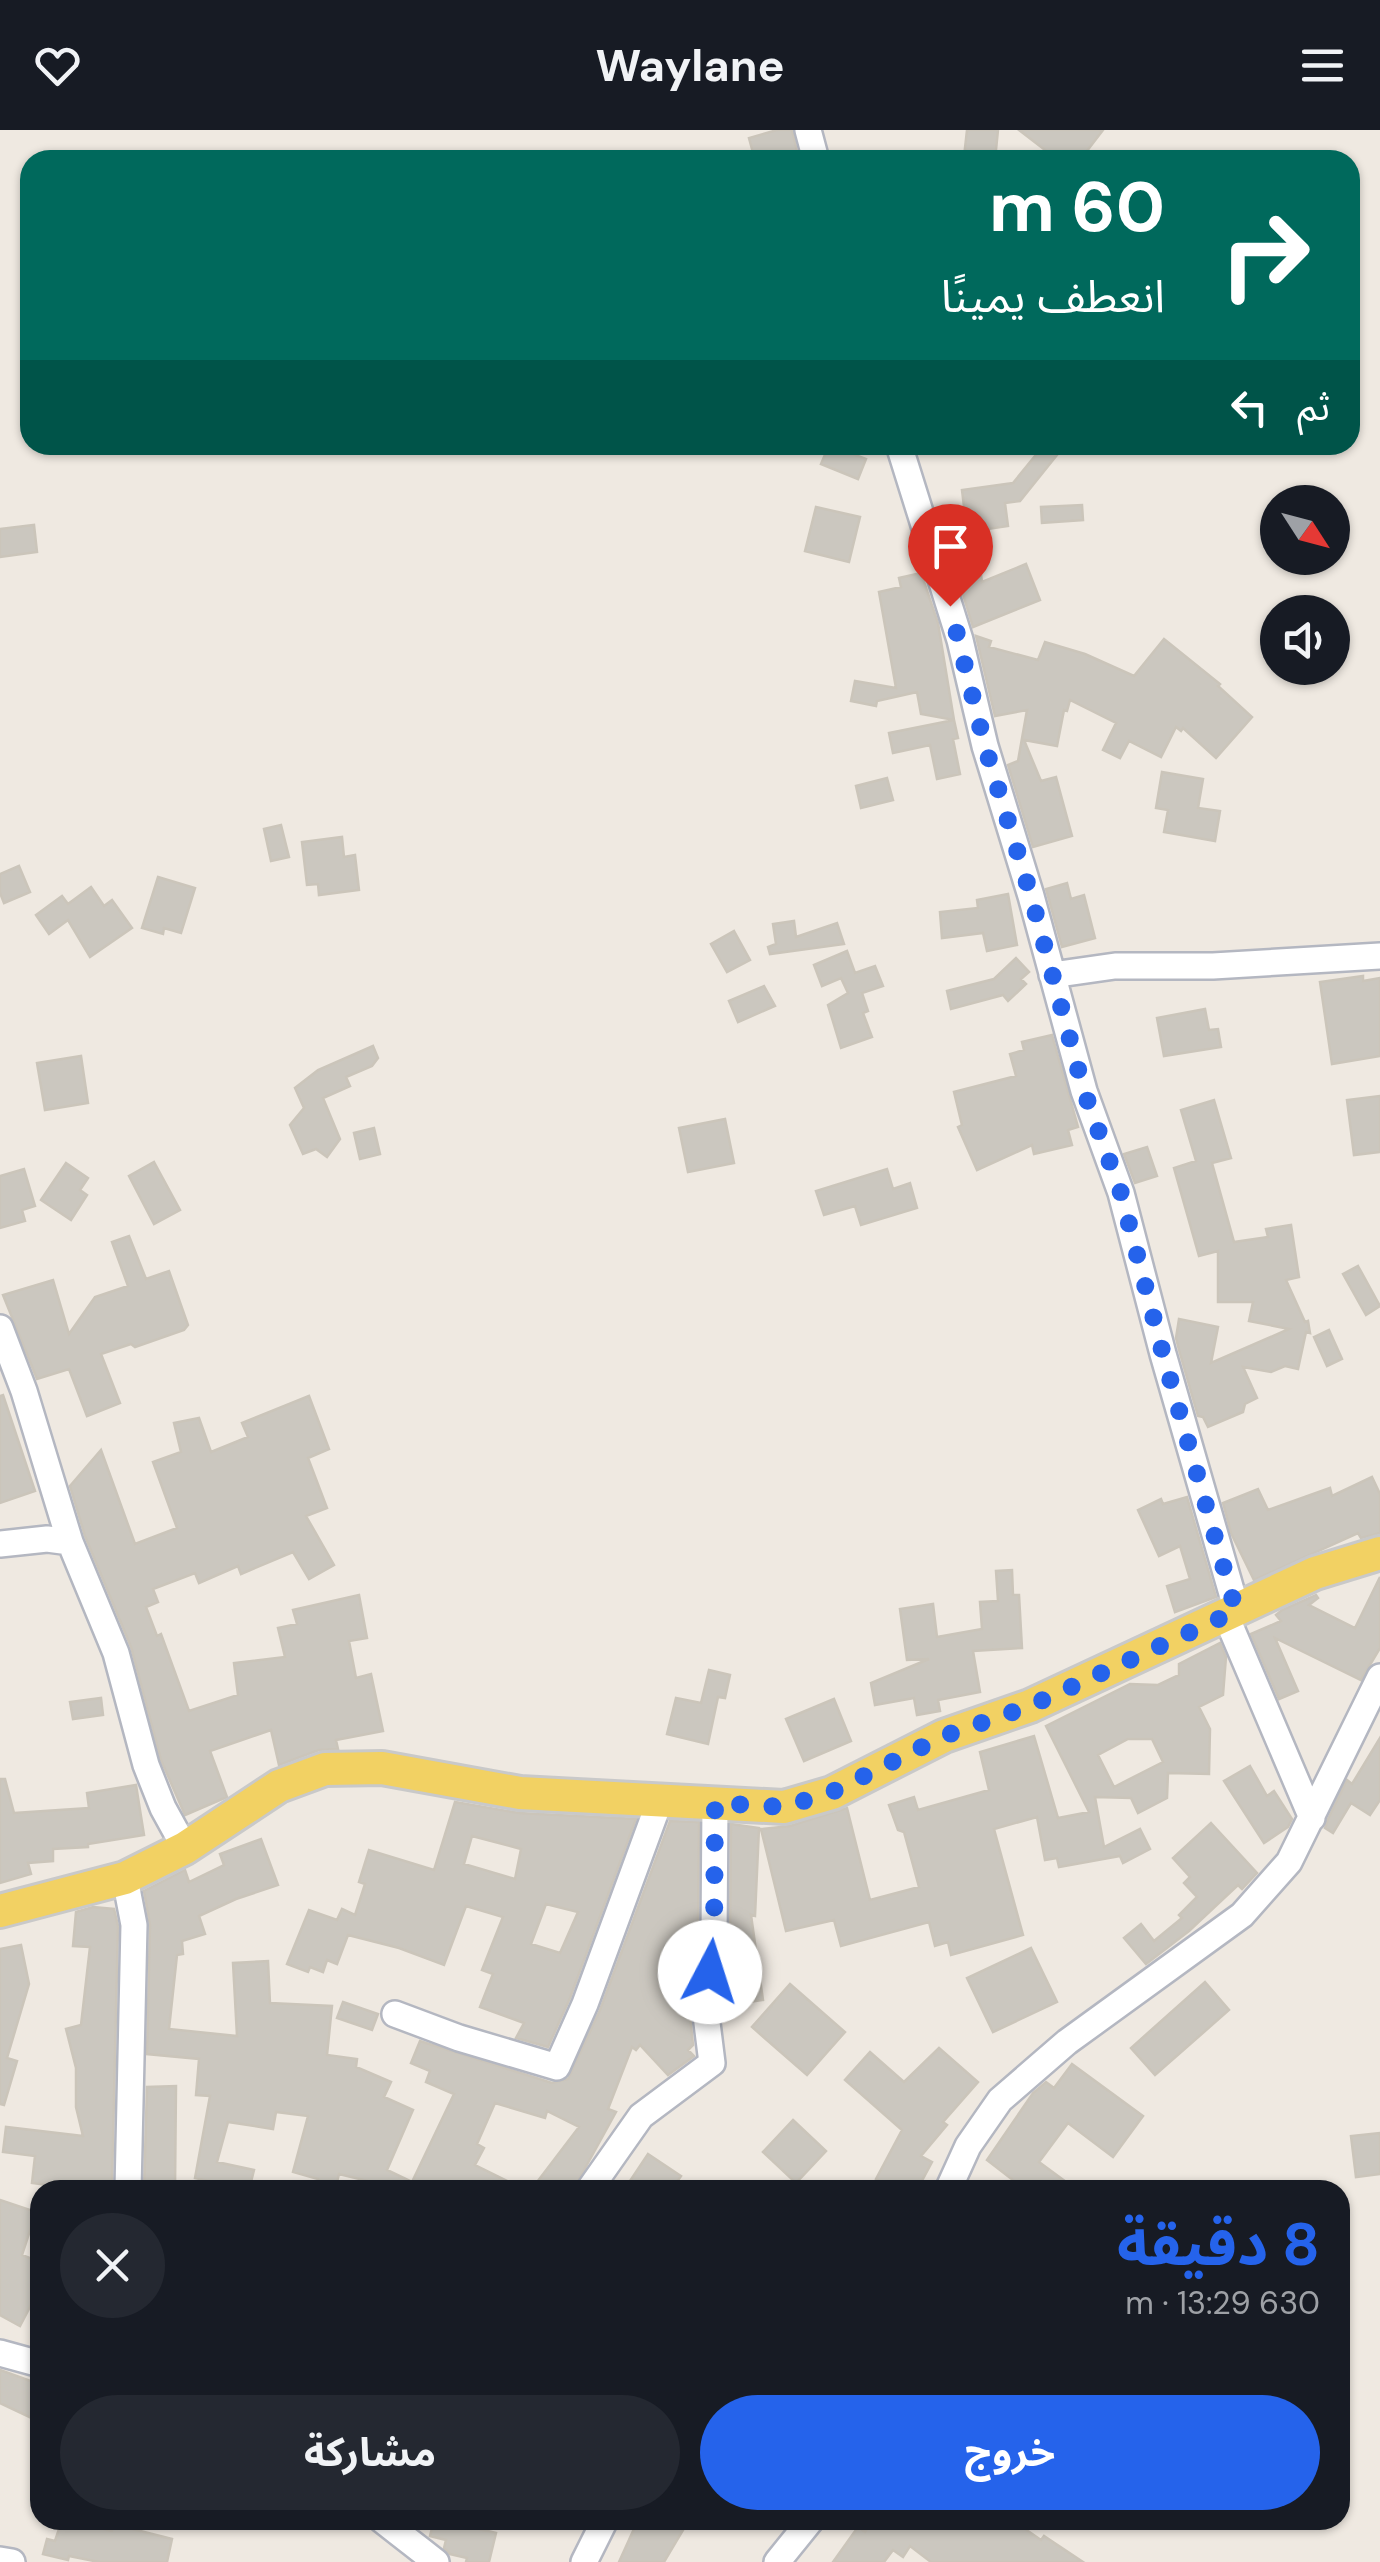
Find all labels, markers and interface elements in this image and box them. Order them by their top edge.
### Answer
text: Waylane [595,36,785,95]
icon: heart [30,38,85,93]
icon: menu [1295,38,1350,93]
text: 60 m [989,162,1165,253]
icon: right [1200,190,1330,320]
text: انعطف يمينًا [941,267,1165,326]
icon: left [1222,380,1277,435]
text: ثم [1297,382,1330,432]
north arrow [1260,485,1350,575]
map controls [1260,485,1350,685]
pin [908,504,993,607]
icon: arrive [923,519,978,574]
button: sound [1260,595,1350,685]
position arrow [658,1920,762,2024]
text: 8 دقيقة [1117,2205,1320,2284]
button: close [60,2213,165,2318]
text: 630 m · 13:29 [1125,2282,1320,2324]
button: مشاركة [60,2395,680,2510]
button: خروج [700,2395,1320,2510]

